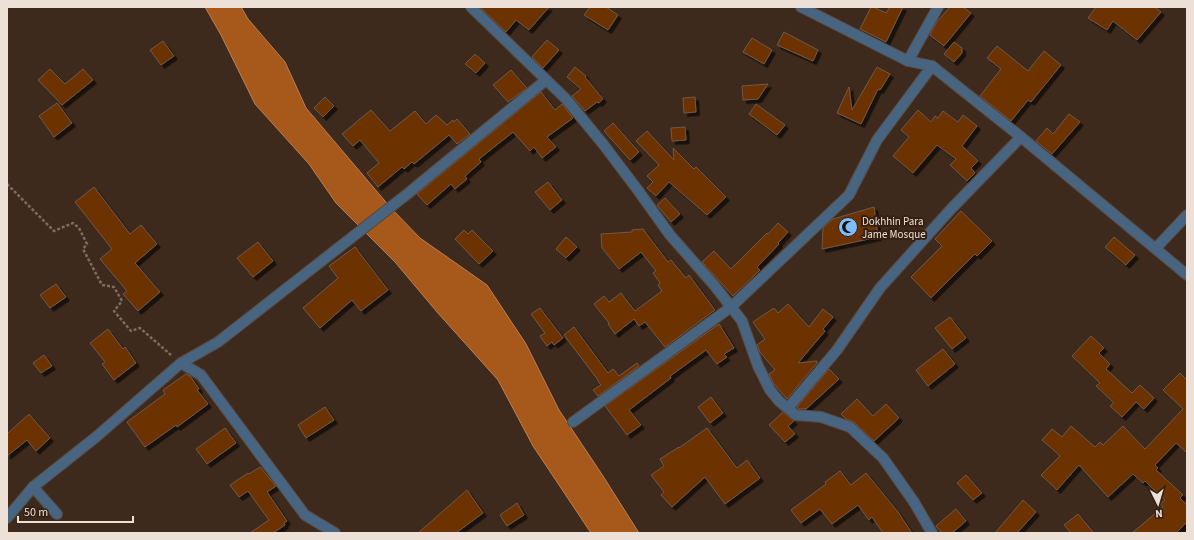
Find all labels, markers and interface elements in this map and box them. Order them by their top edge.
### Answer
place label: Dokhhin Para Jame Mosque [862,214,926,242]
mosque icon: Dokhhin Para Jame Mosque [837,216,859,238]
north arrow [1138,484,1178,524]
scale bar [18,498,133,524]
text: 50 m [24,504,48,521]
text: N [1155,506,1163,521]

